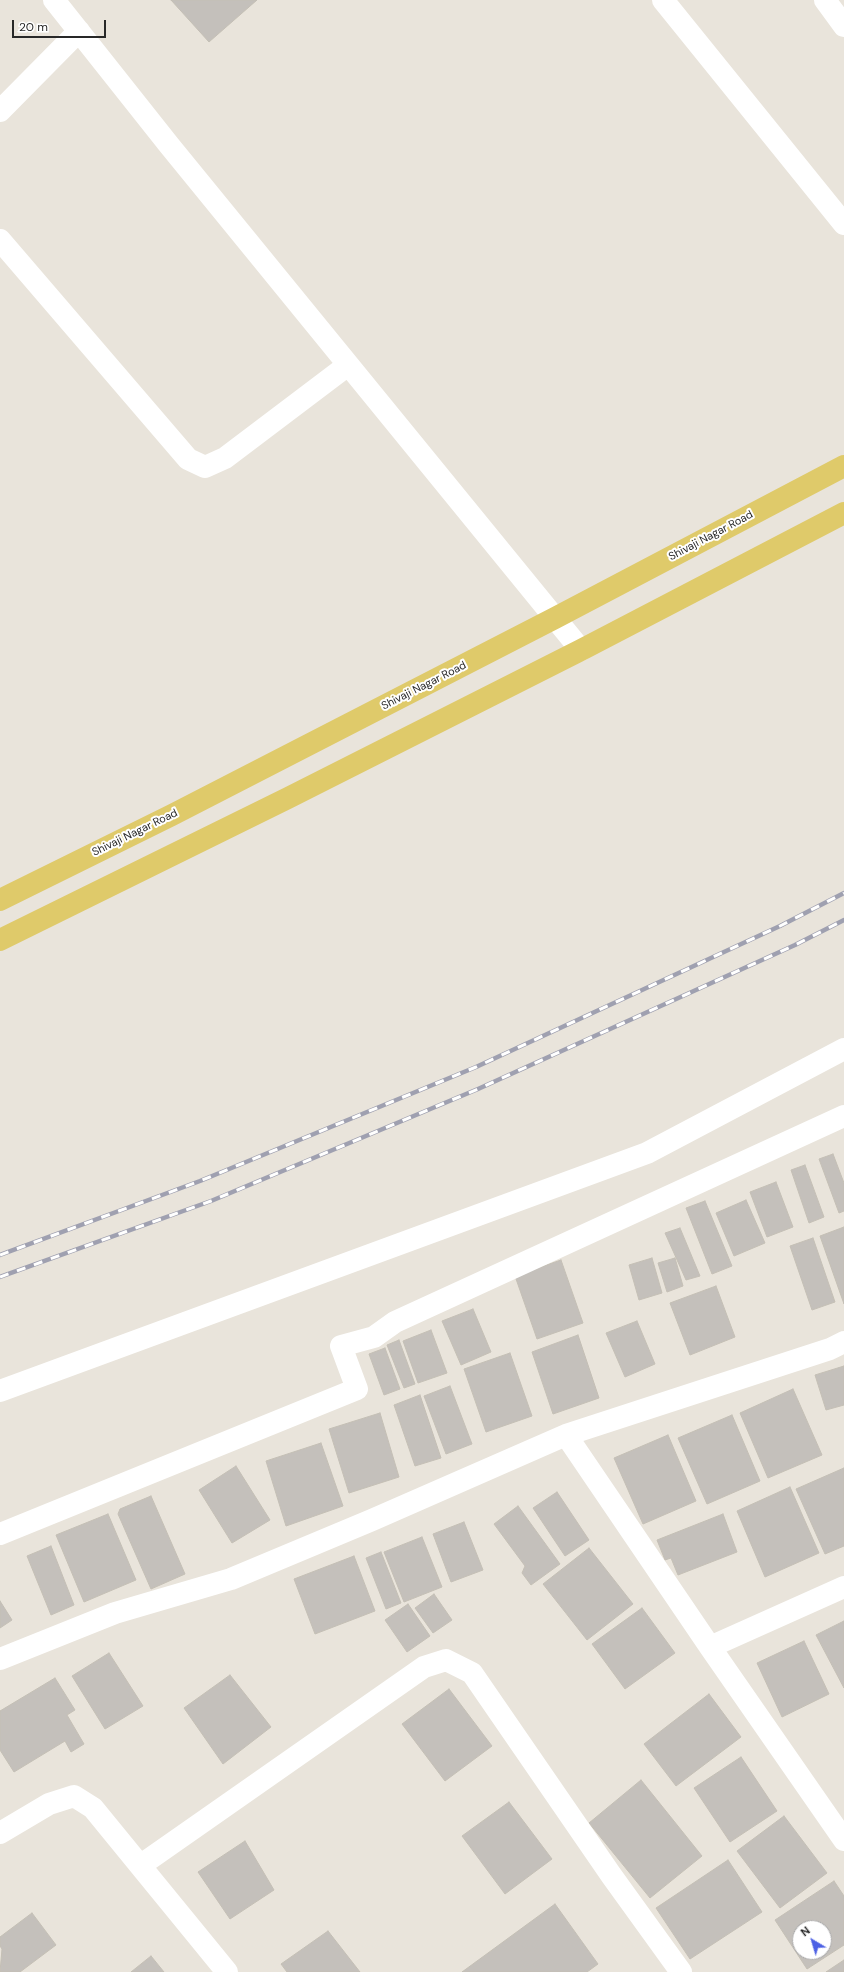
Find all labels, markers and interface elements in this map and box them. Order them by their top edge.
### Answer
scale bar [14,12,108,38]
text: 20 m [19,19,48,35]
street label: Shivaji Nagar Road [667,508,755,564]
street label: Shivaji Nagar Road [379,659,469,713]
street label: Shivaji Nagar Road [90,807,180,859]
north arrow [792,1920,832,1960]
text: N [798,1923,813,1939]

